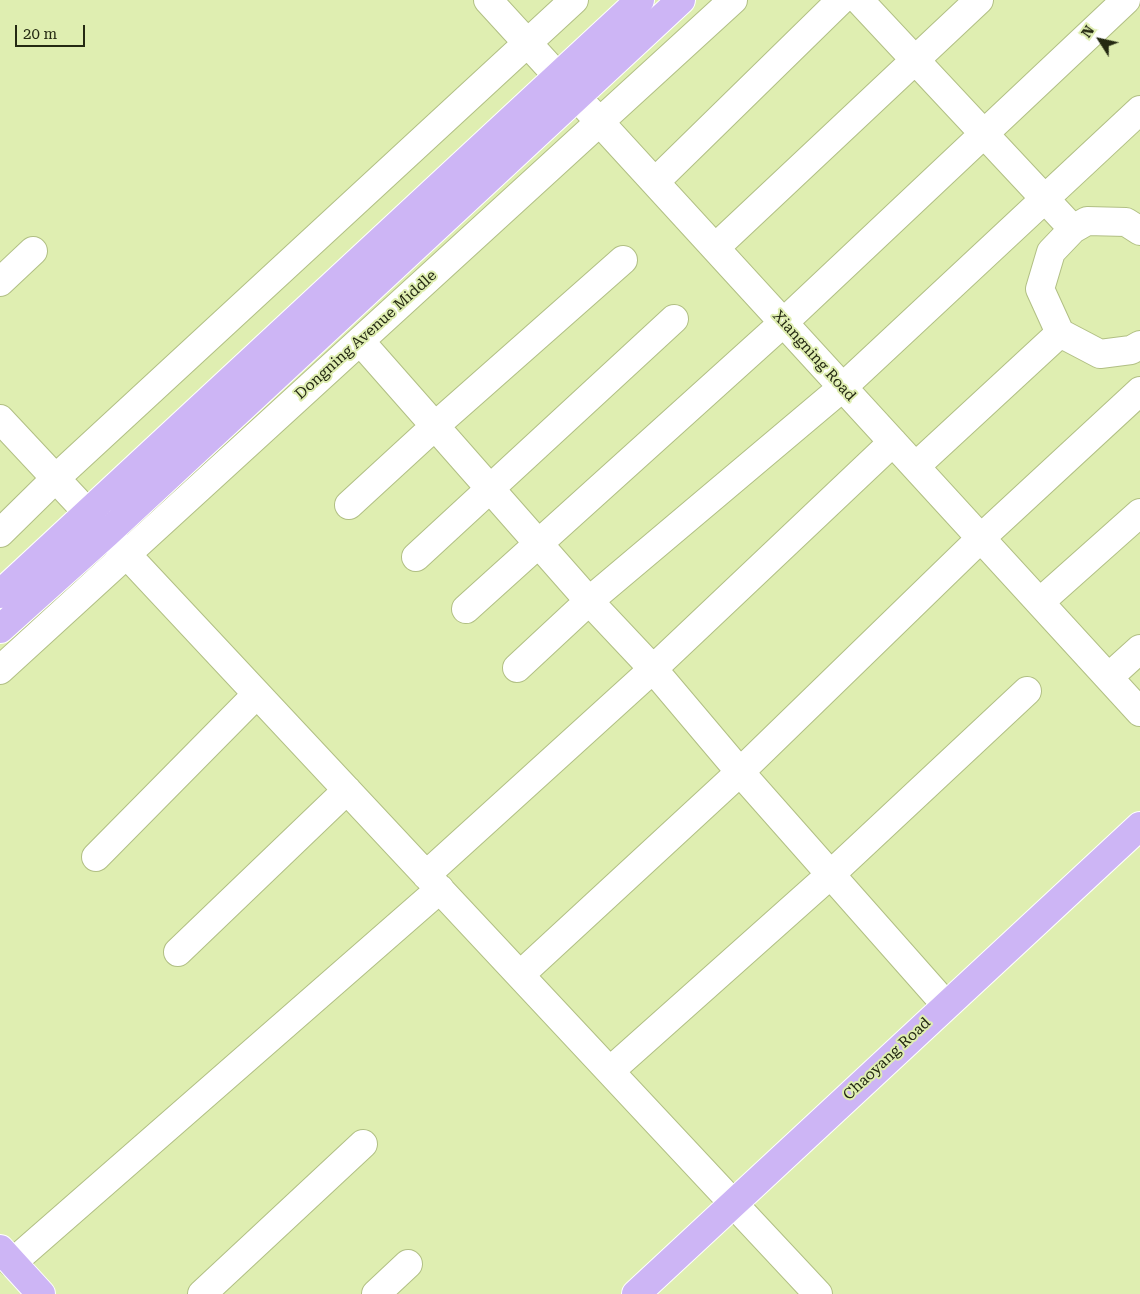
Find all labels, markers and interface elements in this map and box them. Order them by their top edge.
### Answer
scale bar [18,15,88,47]
north arrow [1075,15,1125,65]
text: N [1078,22,1097,40]
text: 20 m [23,25,57,43]
street label: Dongning Avenue Middle [292,267,440,403]
street label: Xiangning Road [769,307,859,405]
street label: Chaoyang Road [840,1014,934,1104]

